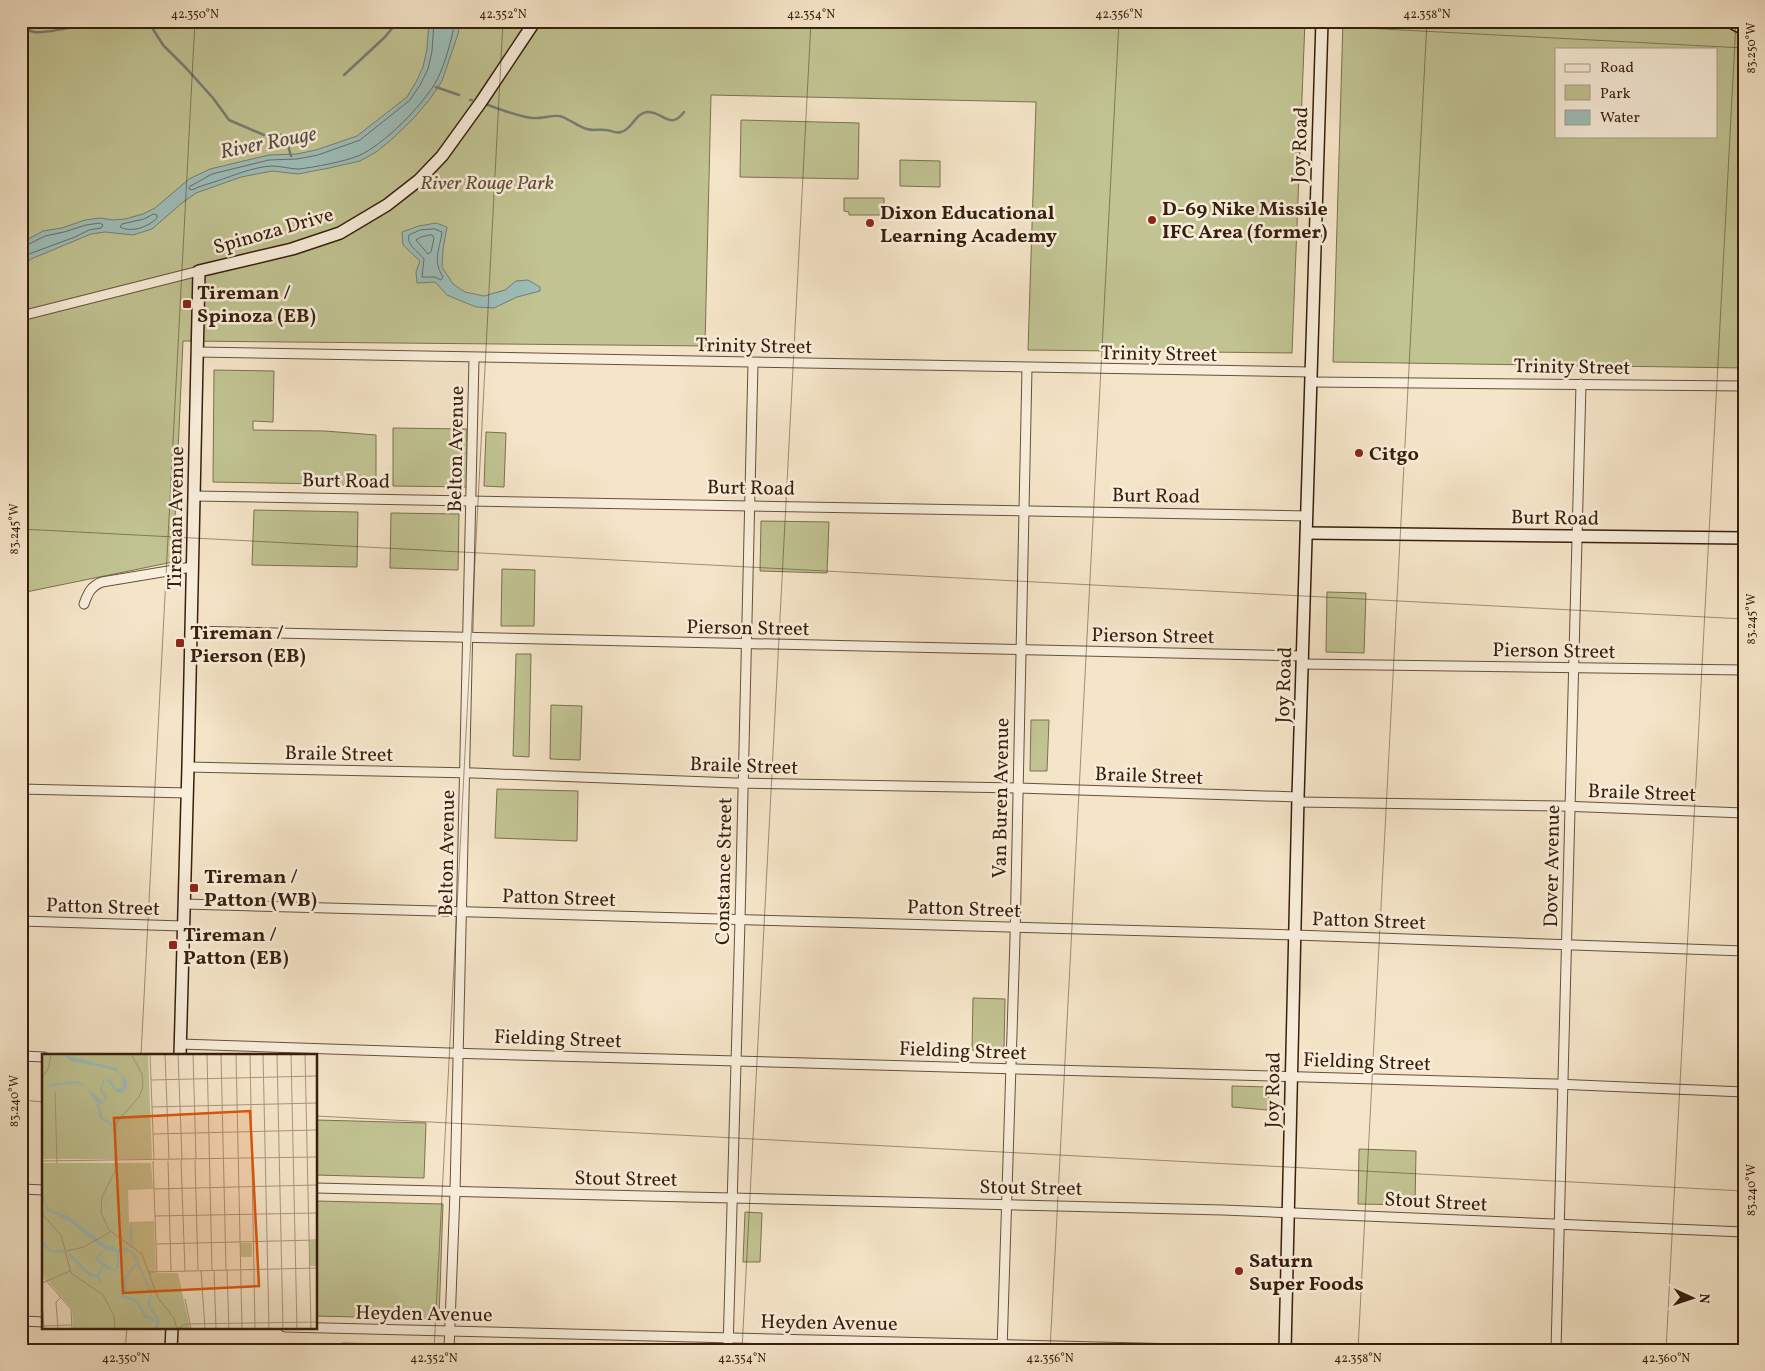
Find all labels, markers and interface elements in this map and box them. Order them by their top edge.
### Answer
text: 42.350°N [171,7,219,23]
text: 42.352°N [479,7,527,23]
text: 42.354°N [787,7,835,23]
text: 42.356°N [1095,7,1143,23]
text: 42.358°N [1403,7,1451,23]
text: 83.250°W [1744,22,1760,74]
legend [1555,48,1718,138]
text: Road [1600,58,1634,79]
text: Park [1600,84,1631,105]
street label: Joy Road [1286,106,1316,184]
text: Water [1600,108,1640,129]
water label: River Rouge [218,120,319,167]
park label: River Rouge Park [420,170,554,198]
place label: D-69 Nike Missile IFC Area (former) [1162,196,1328,247]
place label: Dixon Educational Learning Academy [880,200,1057,251]
street label: Spinoza Drive [210,201,337,262]
marker: D-69 Nike Missile IFC Area (former) [1146,214,1158,226]
marker: Dixon Educational Learning Academy [864,217,876,229]
place label: Tireman / Spinoza (EB) [197,280,316,331]
marker: Tireman / Spinoza (EB) [181,298,193,310]
street label: Trinity Street [695,332,813,362]
street label: Trinity Street [1100,340,1218,370]
street label: Trinity Street [1513,353,1631,383]
street label: Belton Avenue [442,385,472,513]
place label: Citgo [1369,441,1419,469]
street label: Tireman Avenue [162,446,192,590]
marker: Citgo [1353,447,1365,459]
street label: Burt Road [302,467,390,497]
street label: Burt Road [707,474,795,504]
street label: Burt Road [1112,482,1200,512]
text: 83.245°W [7,504,23,554]
street label: Burt Road [1511,504,1599,534]
text: 83.245°W [1744,594,1760,644]
street label: Pierson Street [686,614,810,644]
place label: Tireman / Pierson (EB) [190,620,306,671]
street label: Pierson Street [1091,622,1215,652]
marker: Tireman / Pierson (EB) [174,637,186,649]
street label: Pierson Street [1492,637,1616,667]
street label: Joy Road [1270,646,1300,724]
street label: Van Buren Avenue [987,717,1017,879]
street label: Braile Street [284,740,394,770]
street label: Braile Street [689,751,799,783]
street label: Braile Street [1094,761,1204,793]
street label: Braile Street [1587,778,1697,810]
street label: Belton Avenue [433,789,463,917]
street label: Constance Street [710,797,740,945]
street label: Dover Avenue [1538,804,1568,928]
place label: Tireman / Patton (WB) [204,864,317,915]
marker: Tireman / Patton (WB) [188,882,200,894]
street label: Patton Street [502,883,616,915]
street label: Patton Street [46,892,160,924]
street label: Patton Street [907,894,1021,926]
street label: Patton Street [1312,906,1426,938]
place label: Tireman / Patton (EB) [183,922,289,973]
marker: Tireman / Patton (EB) [167,939,179,951]
street label: Fielding Street [493,1024,622,1056]
street label: Fielding Street [898,1036,1027,1068]
street label: Fielding Street [1302,1047,1431,1079]
street label: Joy Road [1259,1052,1289,1128]
inset map [42,1054,318,1328]
text: 83.240°W [7,1075,23,1127]
text: 83.240°W [1744,1164,1760,1216]
street label: Stout Street [574,1165,678,1195]
street label: Stout Street [979,1174,1083,1204]
street label: Stout Street [1384,1186,1488,1220]
place label: Saturn Super Foods [1249,1248,1364,1299]
marker: Saturn Super Foods [1233,1265,1245,1277]
north arrow [1668,1274,1718,1324]
text: N [1694,1293,1713,1304]
street label: Heyden Avenue [355,1300,493,1330]
street label: Heyden Avenue [760,1309,898,1339]
text: 42.350°N [102,1351,150,1367]
text: 42.352°N [410,1351,458,1367]
text: 42.354°N [718,1351,766,1367]
text: 42.356°N [1026,1351,1074,1367]
text: 42.358°N [1334,1351,1382,1367]
text: 42.360°N [1642,1351,1690,1367]

